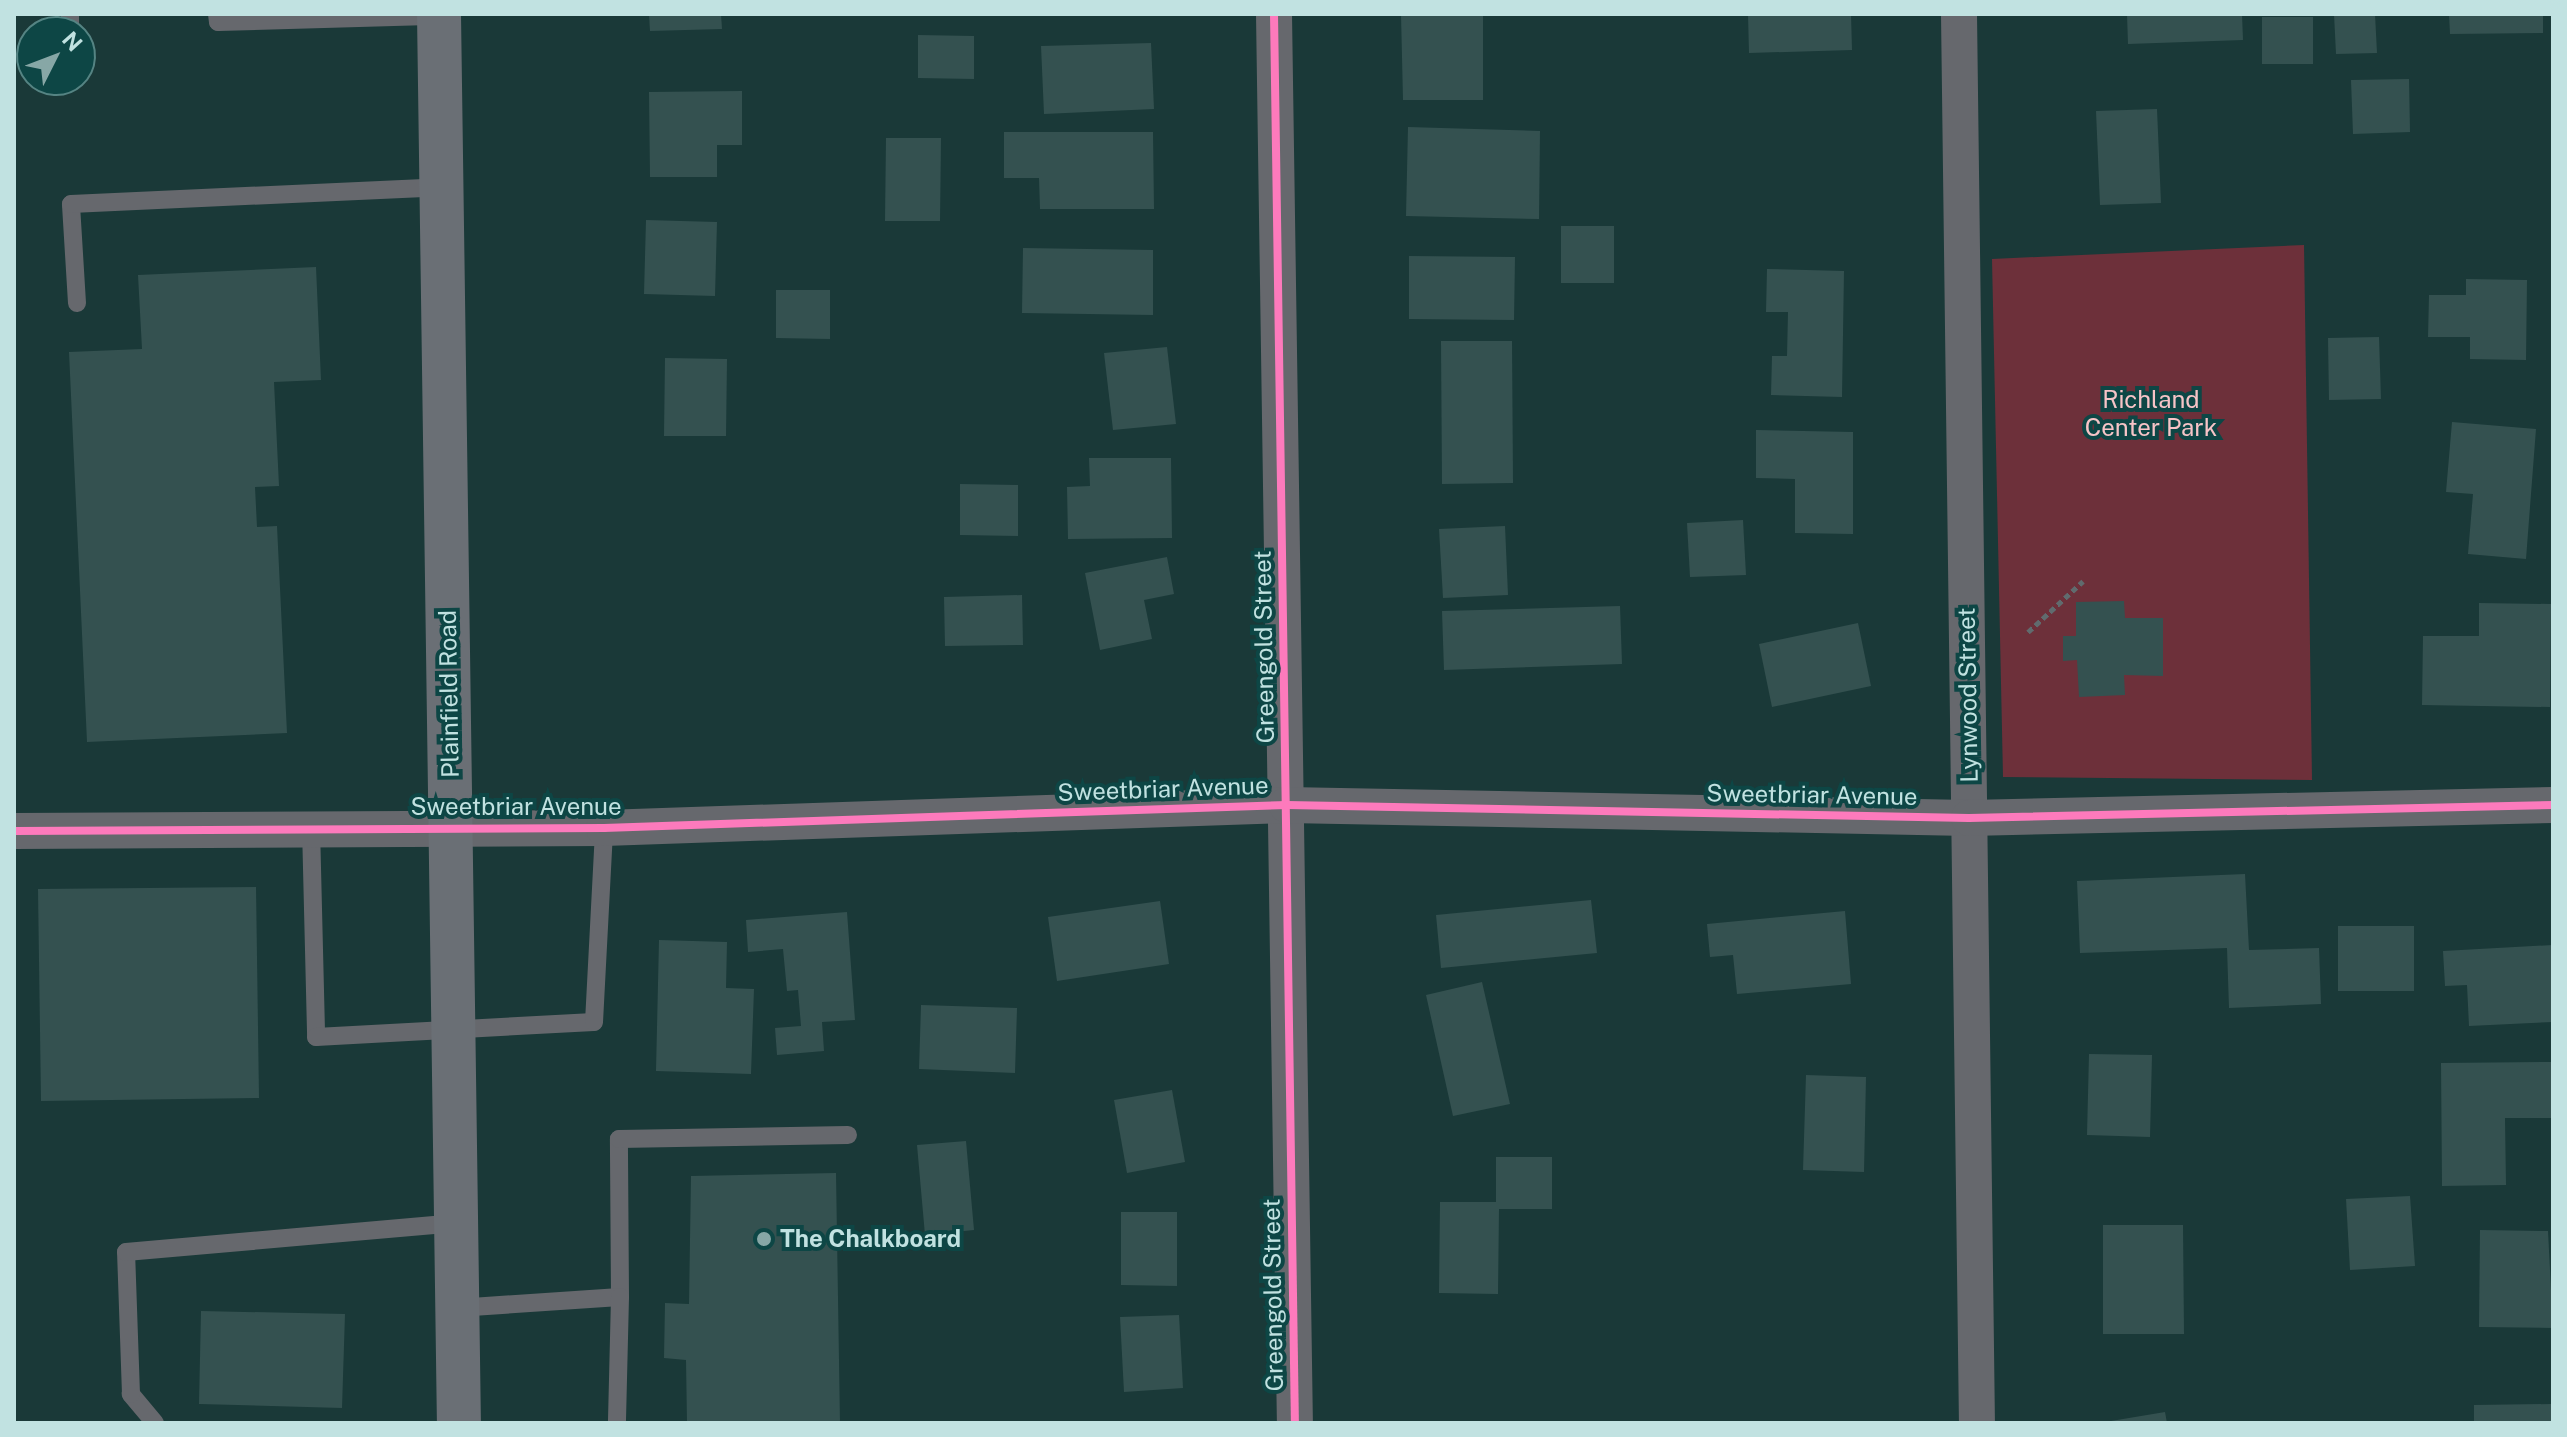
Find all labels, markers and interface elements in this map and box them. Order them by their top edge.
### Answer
north arrow [16,16,96,96]
text: N [57,26,88,56]
park label: Richland Center Park [2085,386,2217,442]
street label: Greengold Street [1248,550,1280,744]
street label: Lynwood Street [1952,607,1984,783]
street label: Plainfield Road [433,610,465,778]
street label: Sweetbriar Avenue [1057,771,1269,807]
street label: Sweetbriar Avenue [1706,779,1918,811]
street label: Sweetbriar Avenue [410,793,622,821]
street label: Greengold Street [1257,1198,1289,1392]
place label: The Chalkboard [780,1225,961,1253]
marker: The Chalkboard [755,1230,773,1248]

